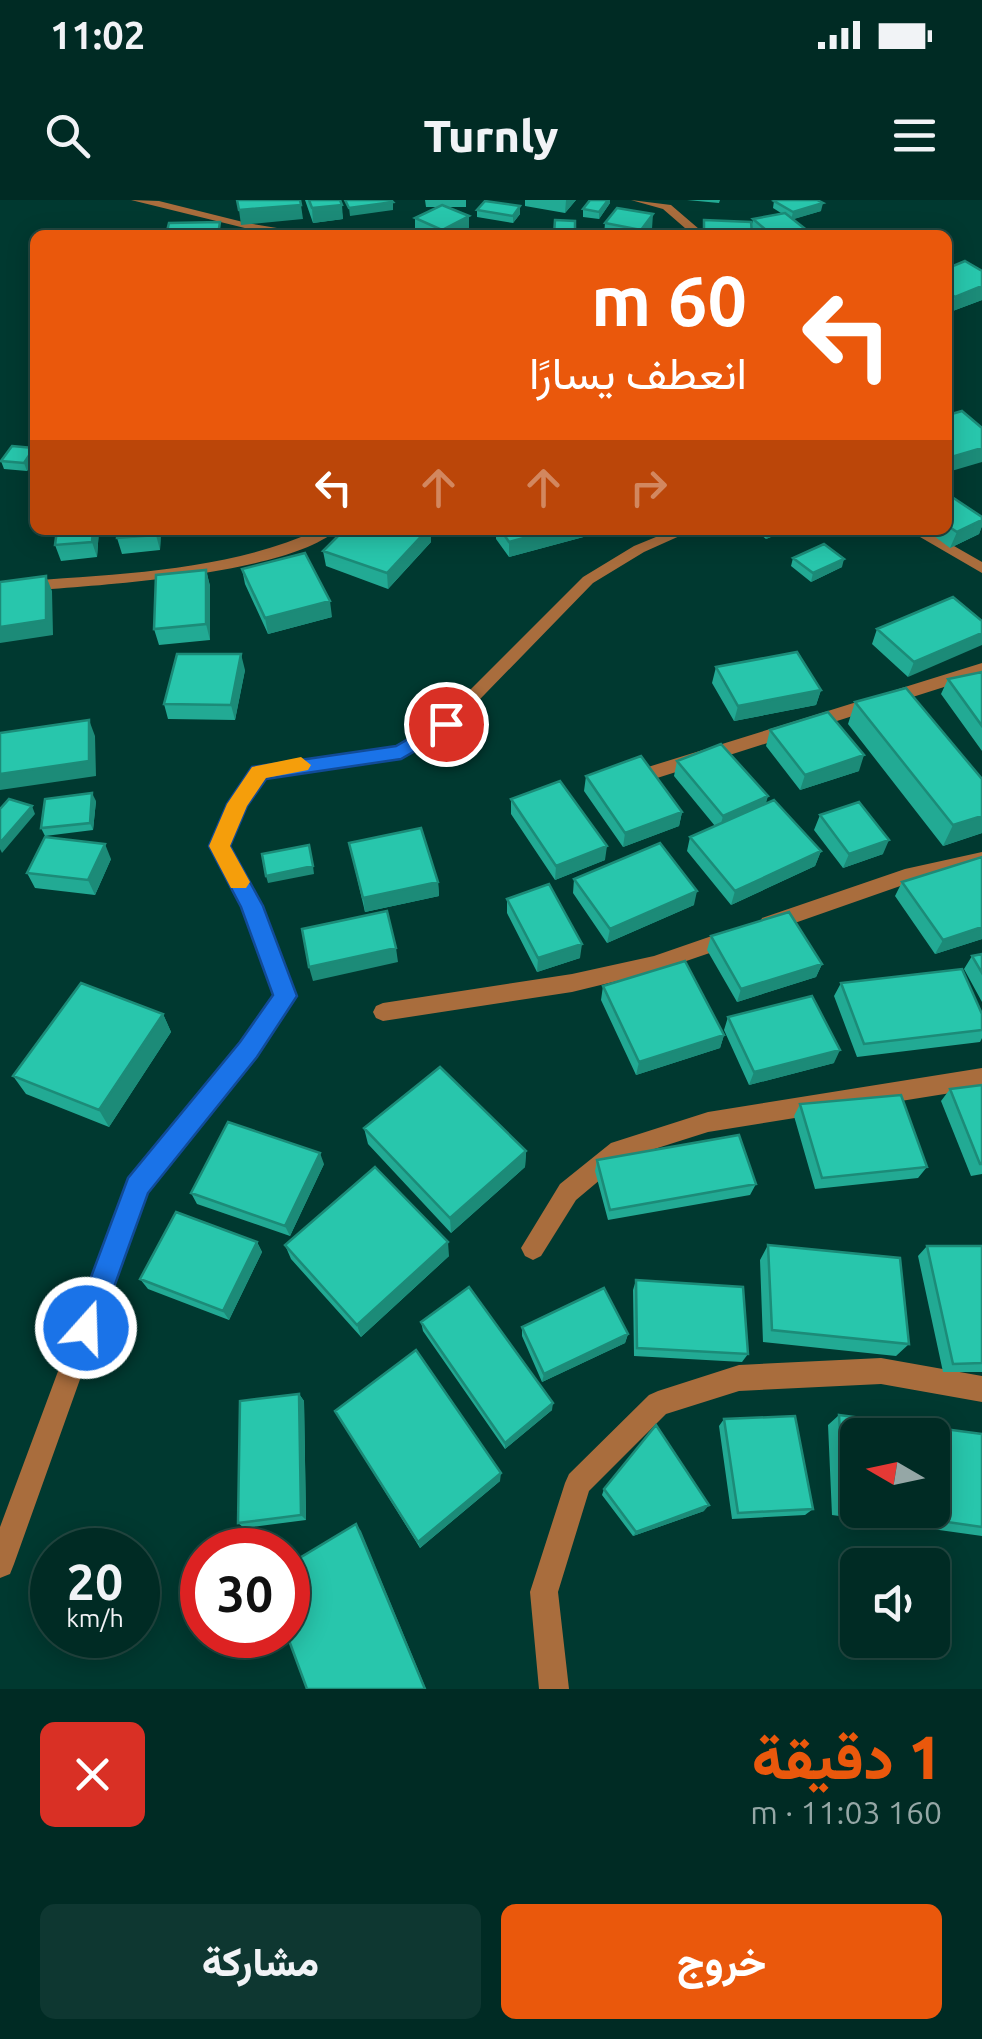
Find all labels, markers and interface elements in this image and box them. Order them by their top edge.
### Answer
text: 11:02 [50,14,145,56]
icon: search [40,108,95,163]
icon: menu [887,108,942,163]
text: Turnly [424,110,558,161]
text: 60 m [591,261,747,339]
icon: left [782,270,912,400]
text: انعطف يسارًا [529,347,747,398]
icon: left [306,460,361,515]
icon: ahead [411,460,466,515]
icon: ahead [516,460,571,515]
icon: right [621,460,676,515]
pin [404,682,489,767]
icon: arrive [419,697,474,752]
position arrow [34,1276,138,1380]
north arrow [840,1418,950,1528]
map controls [840,1418,950,1658]
speed limit sign: 30 [180,1528,310,1658]
button: sound [840,1548,950,1658]
text: 20 [67,1553,123,1609]
text: km/h [66,1604,124,1632]
button: close [40,1722,145,1827]
text: 1 دقيقة [752,1723,942,1790]
text: 160 m · 11:03 [750,1794,942,1830]
button: مشاركة [40,1904,481,2019]
button: خروج [501,1904,942,2019]

